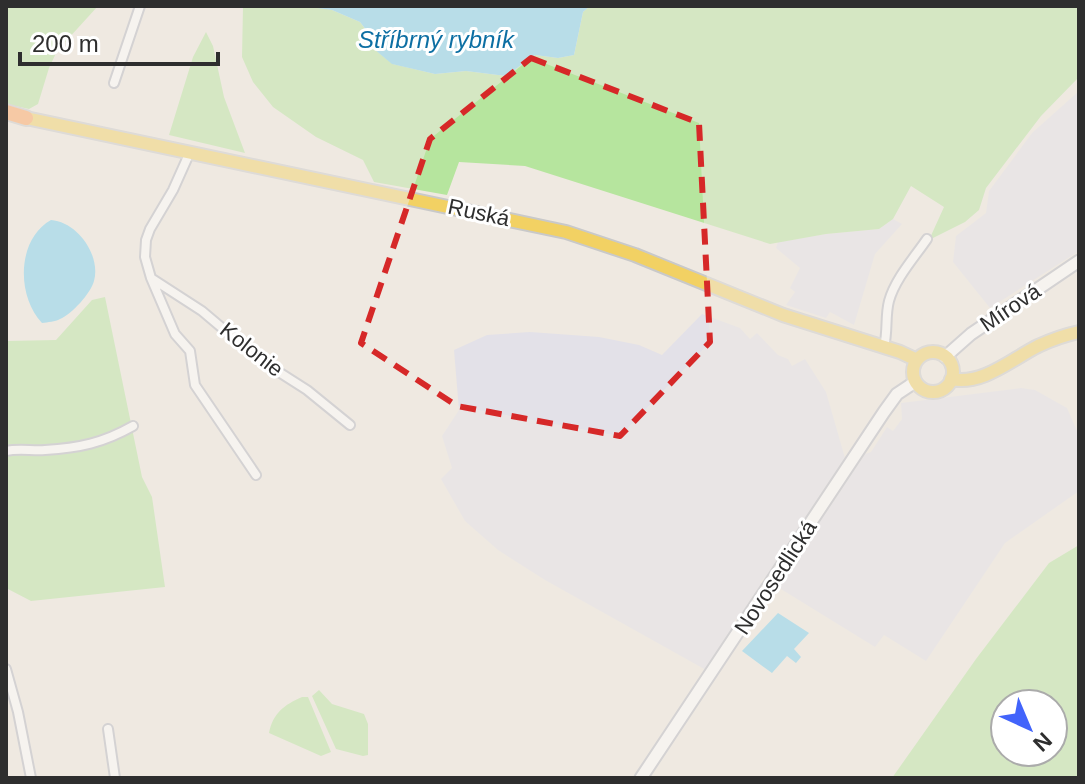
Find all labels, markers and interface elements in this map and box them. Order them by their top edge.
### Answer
scale bar [20,16,218,66]
water label: Stříbrný rybník [358,26,516,53]
text: 200 m [32,30,99,57]
street label: Ruská [446,194,513,231]
street label: Mírová [975,278,1046,337]
street label: Kolonie [215,317,288,382]
street label: Novosedlická [729,515,822,639]
north arrow [989,688,1069,768]
text: N [1028,728,1057,757]

